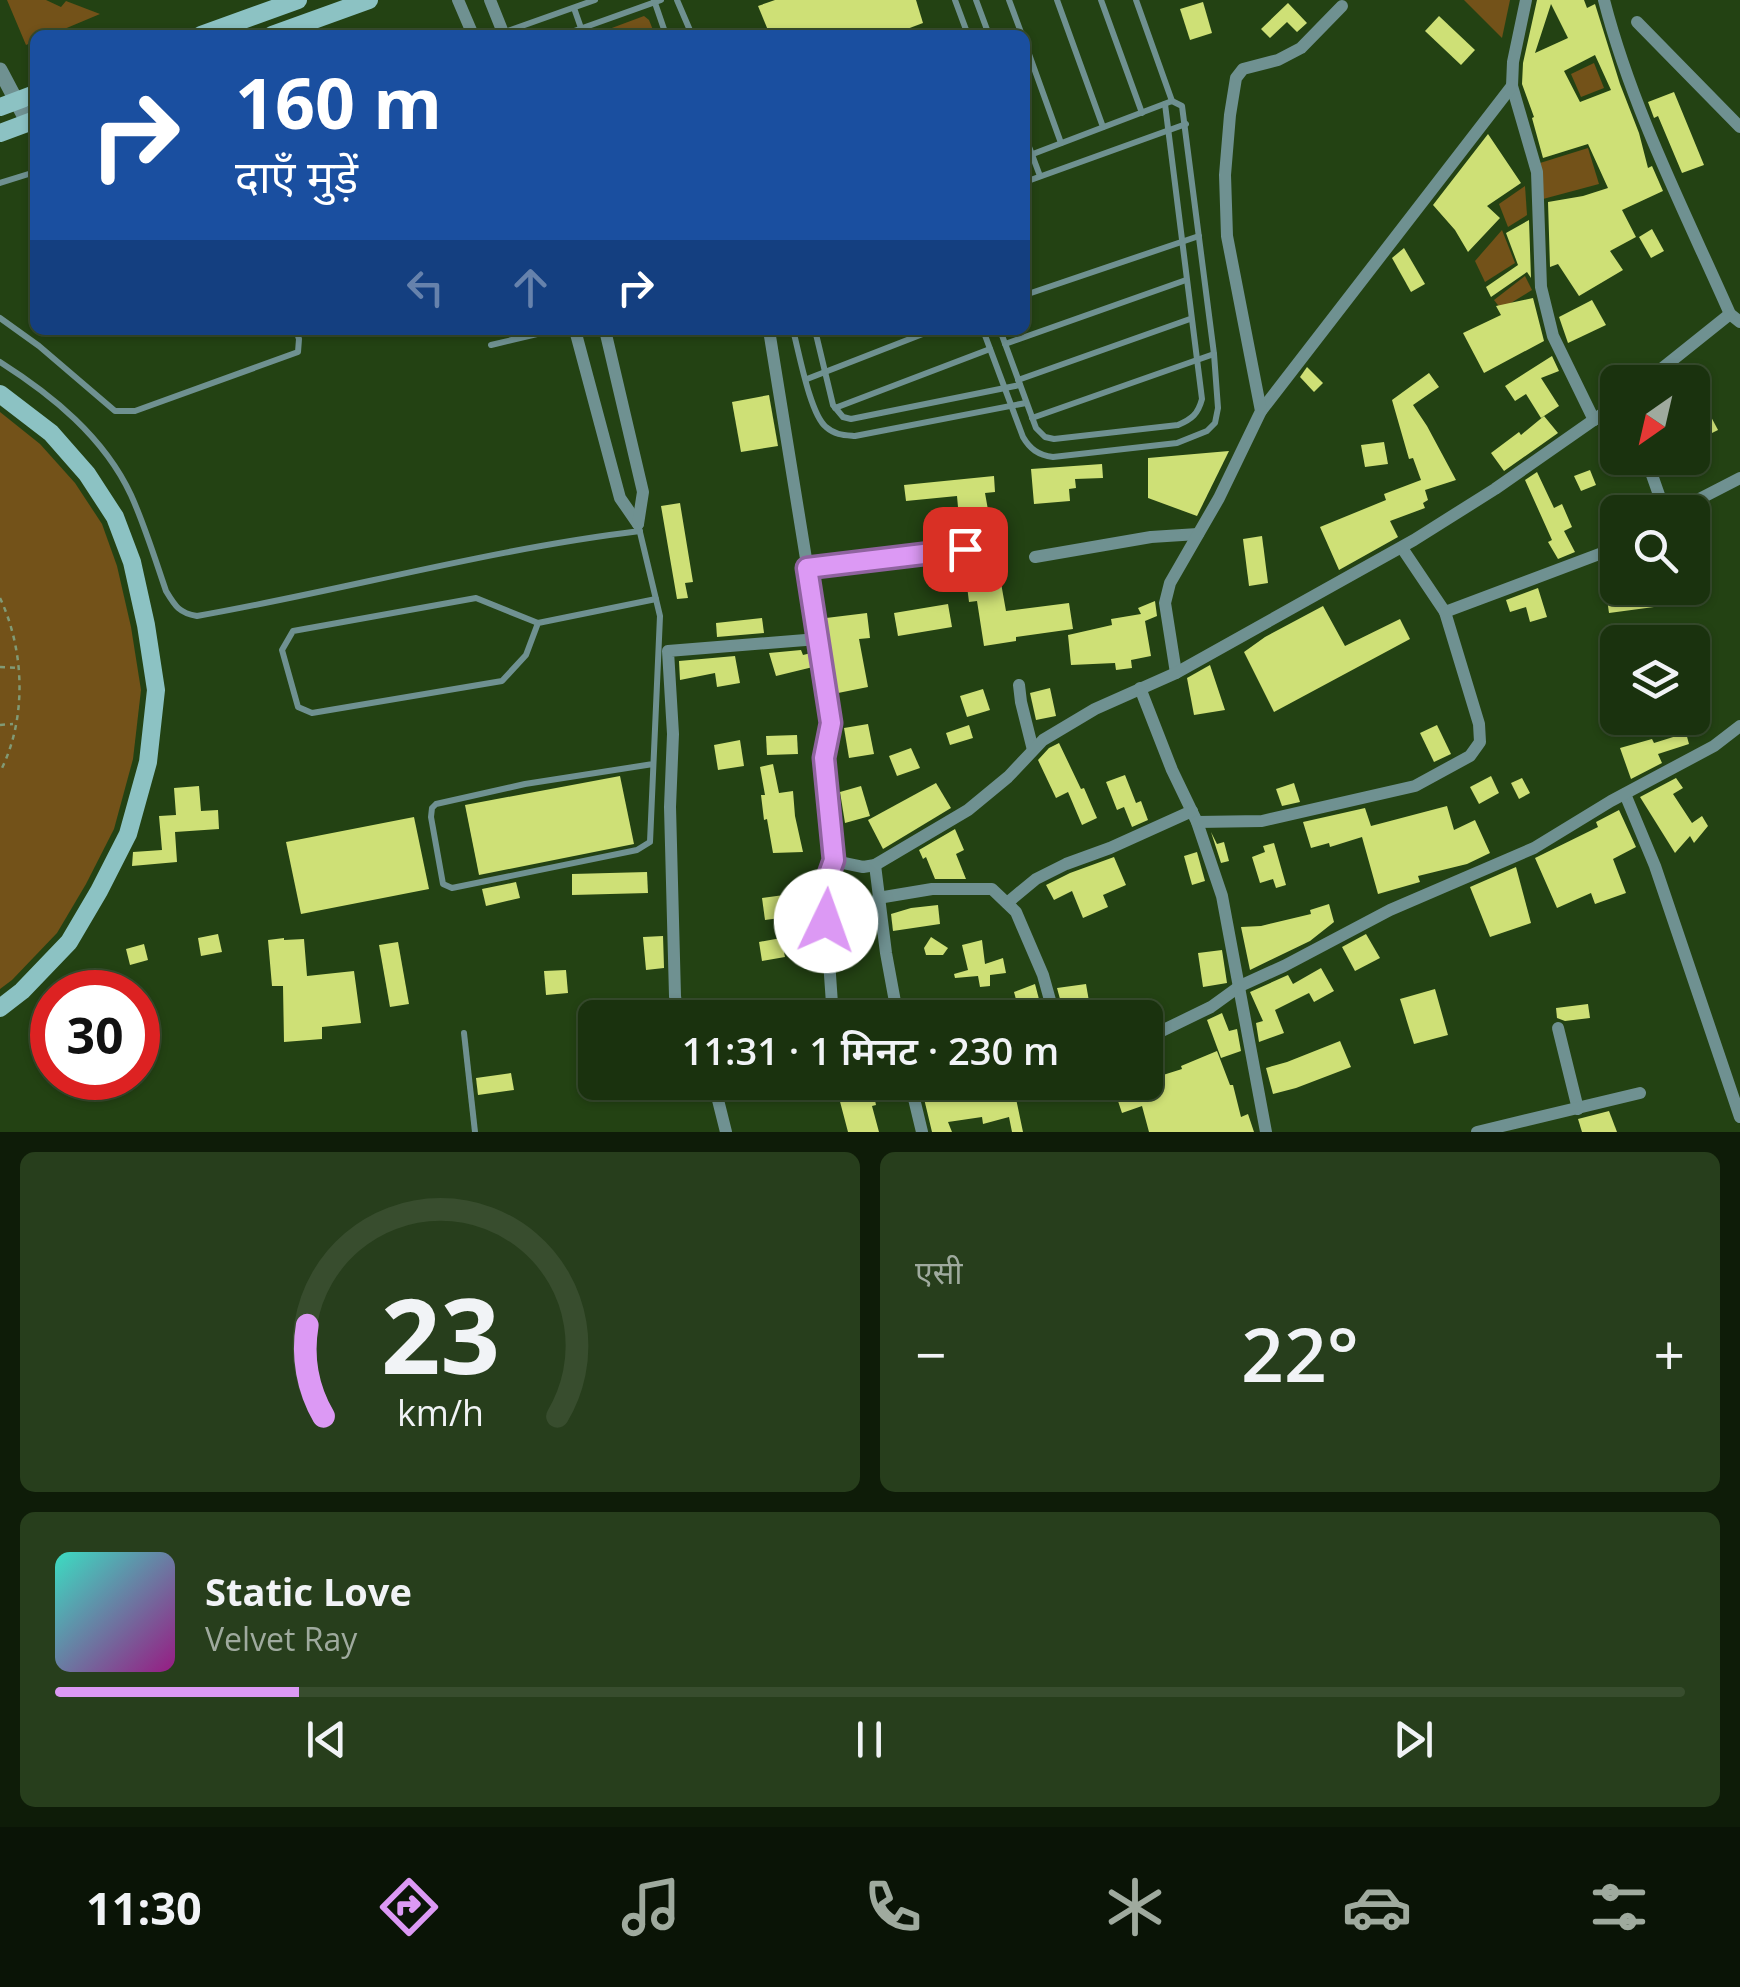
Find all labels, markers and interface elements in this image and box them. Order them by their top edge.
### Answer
text: 160 m [235,54,442,150]
icon: right [70,70,200,200]
text: दाएँ मुड़ें [235,145,358,206]
icon: left [398,260,453,315]
icon: ahead [503,260,558,315]
icon: right [608,260,663,315]
north arrow [1600,365,1710,475]
map controls [1600,365,1710,735]
button: search [1600,495,1710,605]
pin [923,507,1008,592]
icon: arrive [938,522,993,577]
button: layers [1600,625,1710,735]
position arrow [774,869,878,973]
speed limit sign: 30 [30,970,160,1100]
text: 11:31 · 1 मिनट · 230 m [682,1024,1059,1076]
text: एसी [915,1250,963,1293]
text: 23 [381,1263,499,1404]
text: 22° [1241,1302,1359,1404]
text: − [915,1316,946,1391]
text: + [1654,1316,1685,1391]
text: km/h [397,1388,483,1436]
text: Static Love [205,1565,412,1617]
text: Velvet Ray [205,1617,357,1660]
icon: previous [299,1712,354,1767]
icon: pause [842,1712,897,1767]
icon: next [1386,1712,1441,1767]
icon: directions [374,1872,444,1942]
icon: music [616,1872,686,1942]
icon: phone [858,1872,928,1942]
icon: climate [1100,1872,1170,1942]
icon: car [1342,1872,1412,1942]
icon: filters [1584,1872,1654,1942]
text: 11:30 [86,1877,202,1938]

